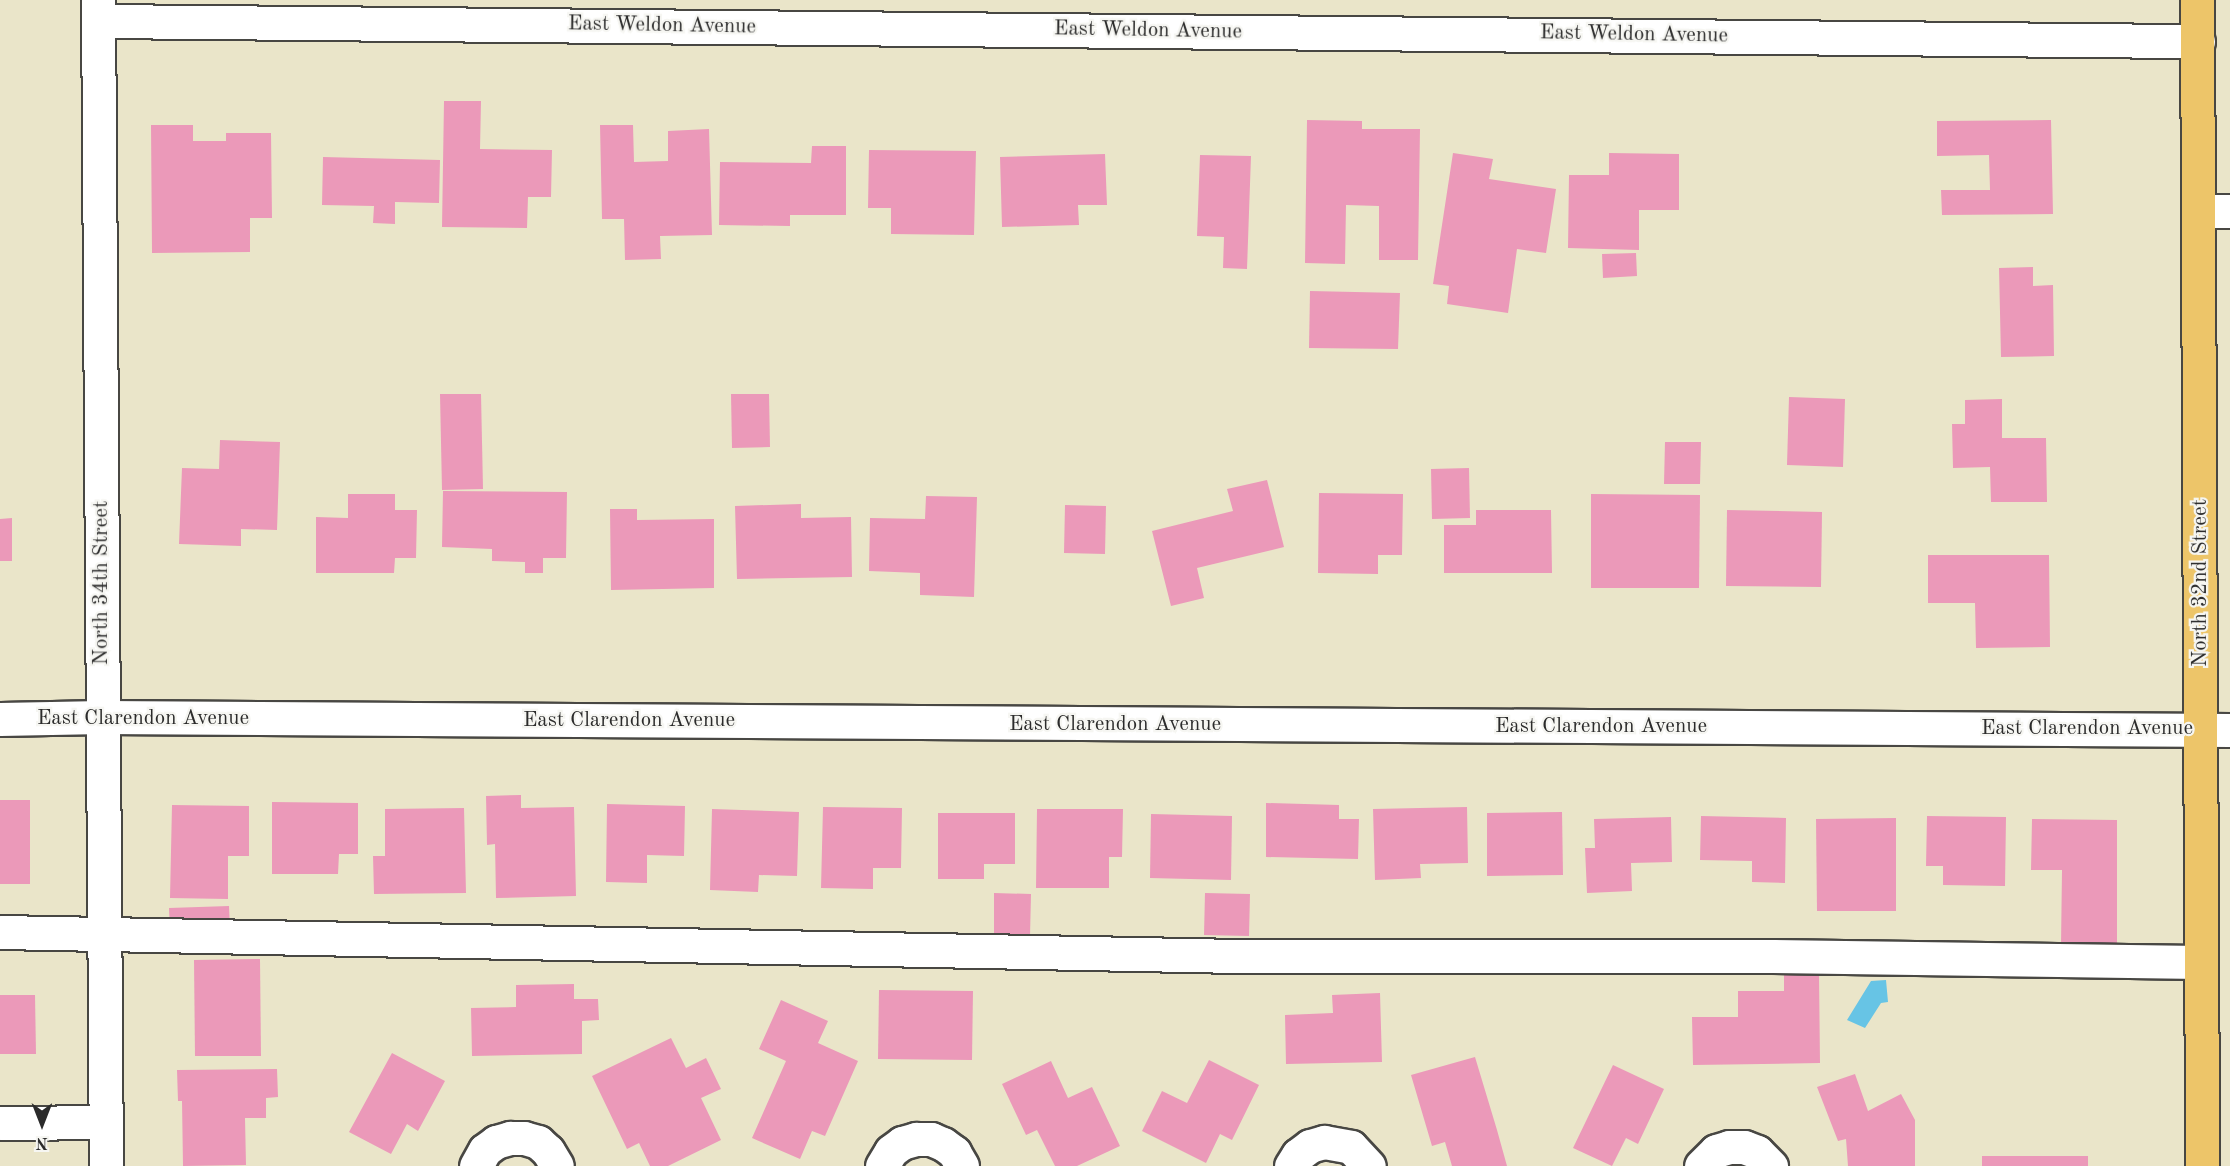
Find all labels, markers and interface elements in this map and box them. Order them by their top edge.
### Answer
street label: East Weldon Avenue [568,12,756,40]
street label: East Weldon Avenue [1054,17,1242,45]
street label: East Weldon Avenue [1540,21,1728,49]
street label: North 32nd Street [2188,499,2214,667]
street label: North 34th Street [89,501,115,665]
street label: East Clarendon Avenue [37,706,249,732]
street label: East Clarendon Avenue [523,708,735,734]
street label: East Clarendon Avenue [1009,712,1221,738]
street label: East Clarendon Avenue [1495,714,1707,740]
street label: East Clarendon Avenue [1981,716,2193,742]
north arrow [12,1094,72,1154]
text: N [36,1134,48,1150]

